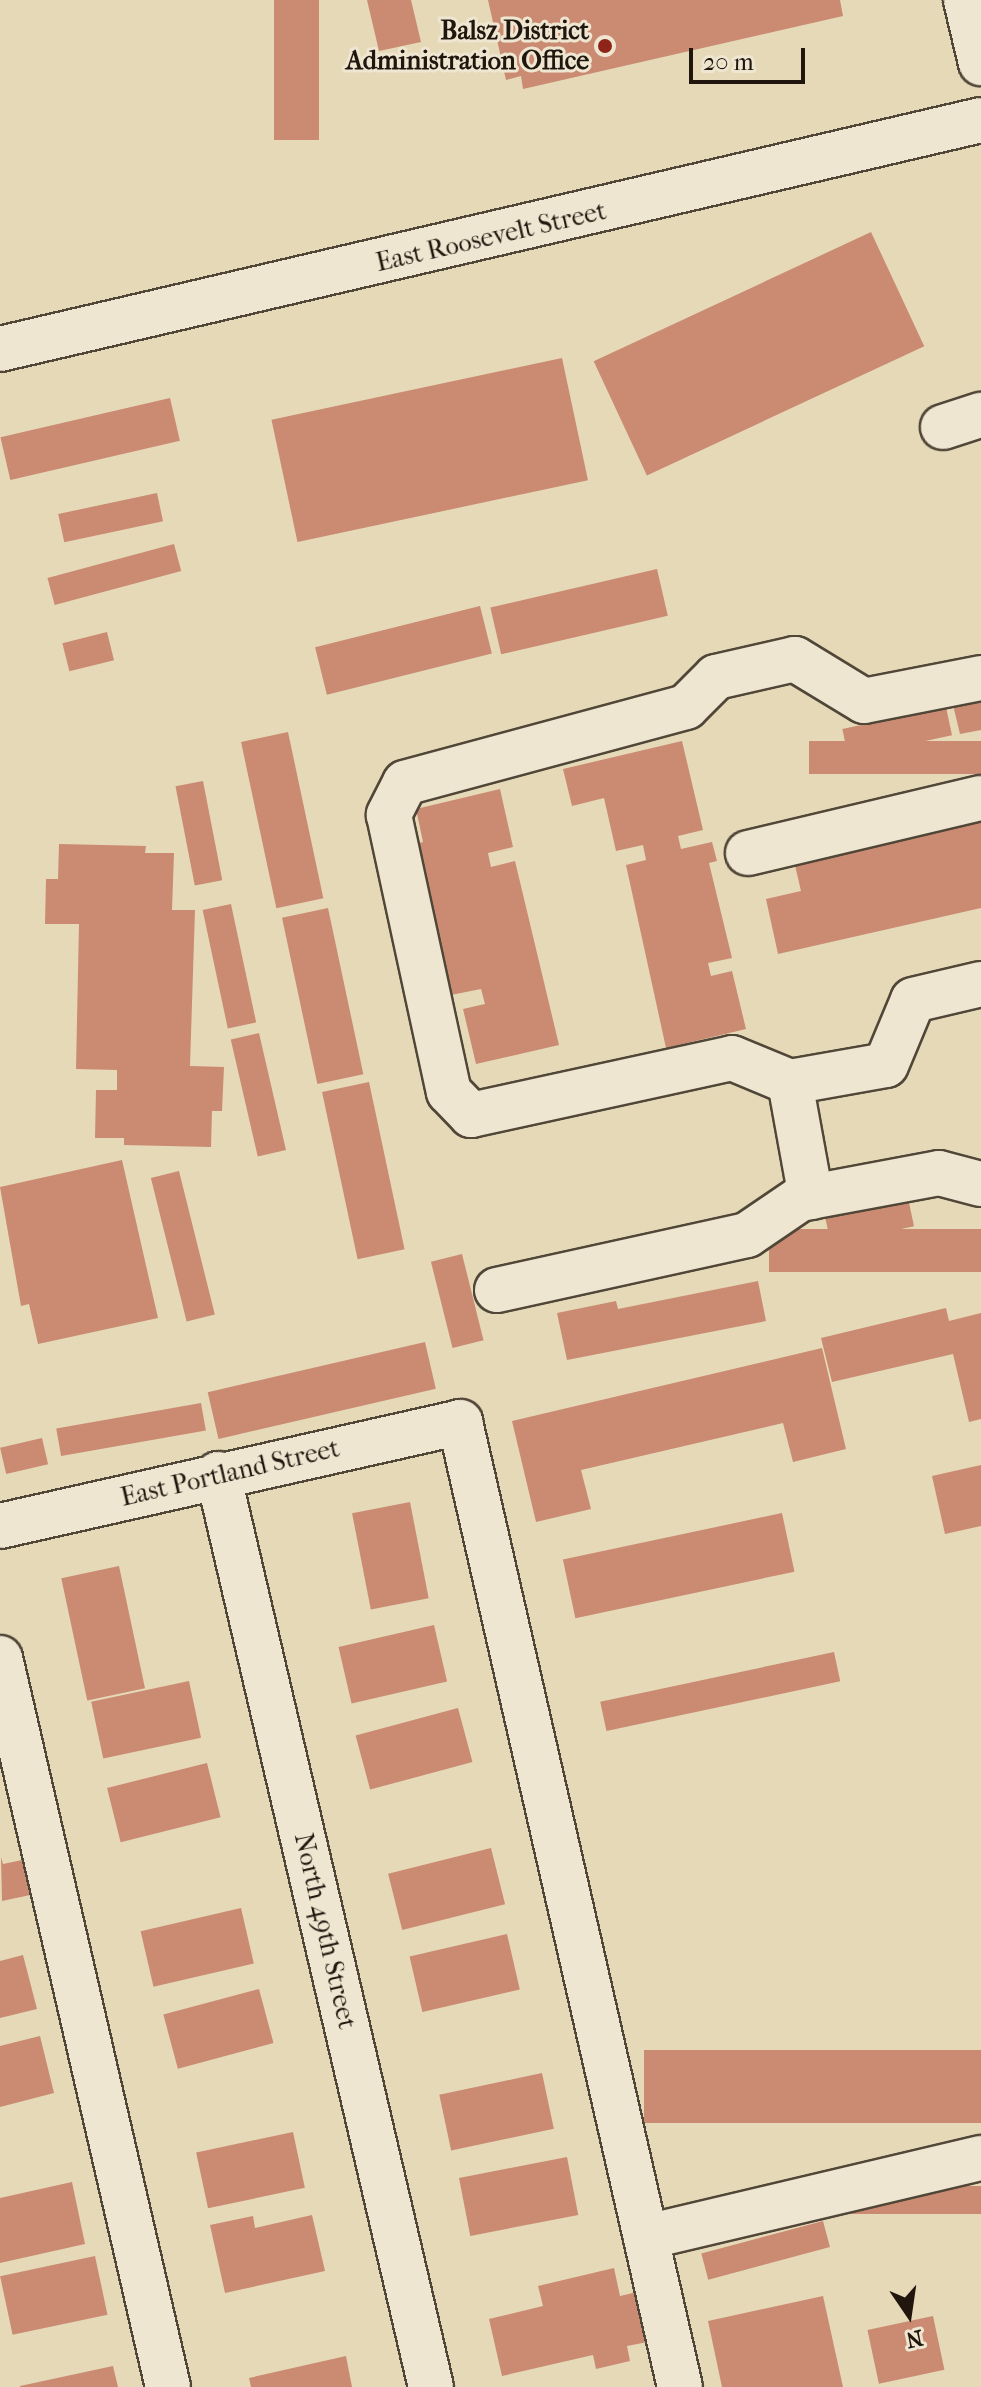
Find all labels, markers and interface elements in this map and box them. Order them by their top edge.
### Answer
place label: Balsz District Administration Office [346,15,589,76]
scale bar [693,32,809,82]
marker: Balsz District Administration Office [596,37,614,55]
text: 20 m [703,48,754,76]
street label: East Roosevelt Street [373,195,609,279]
street label: East Portland Street [118,1433,342,1513]
street label: North 49th Street [287,1830,363,2032]
north arrow [869,2275,949,2355]
text: N [903,2324,925,2353]

